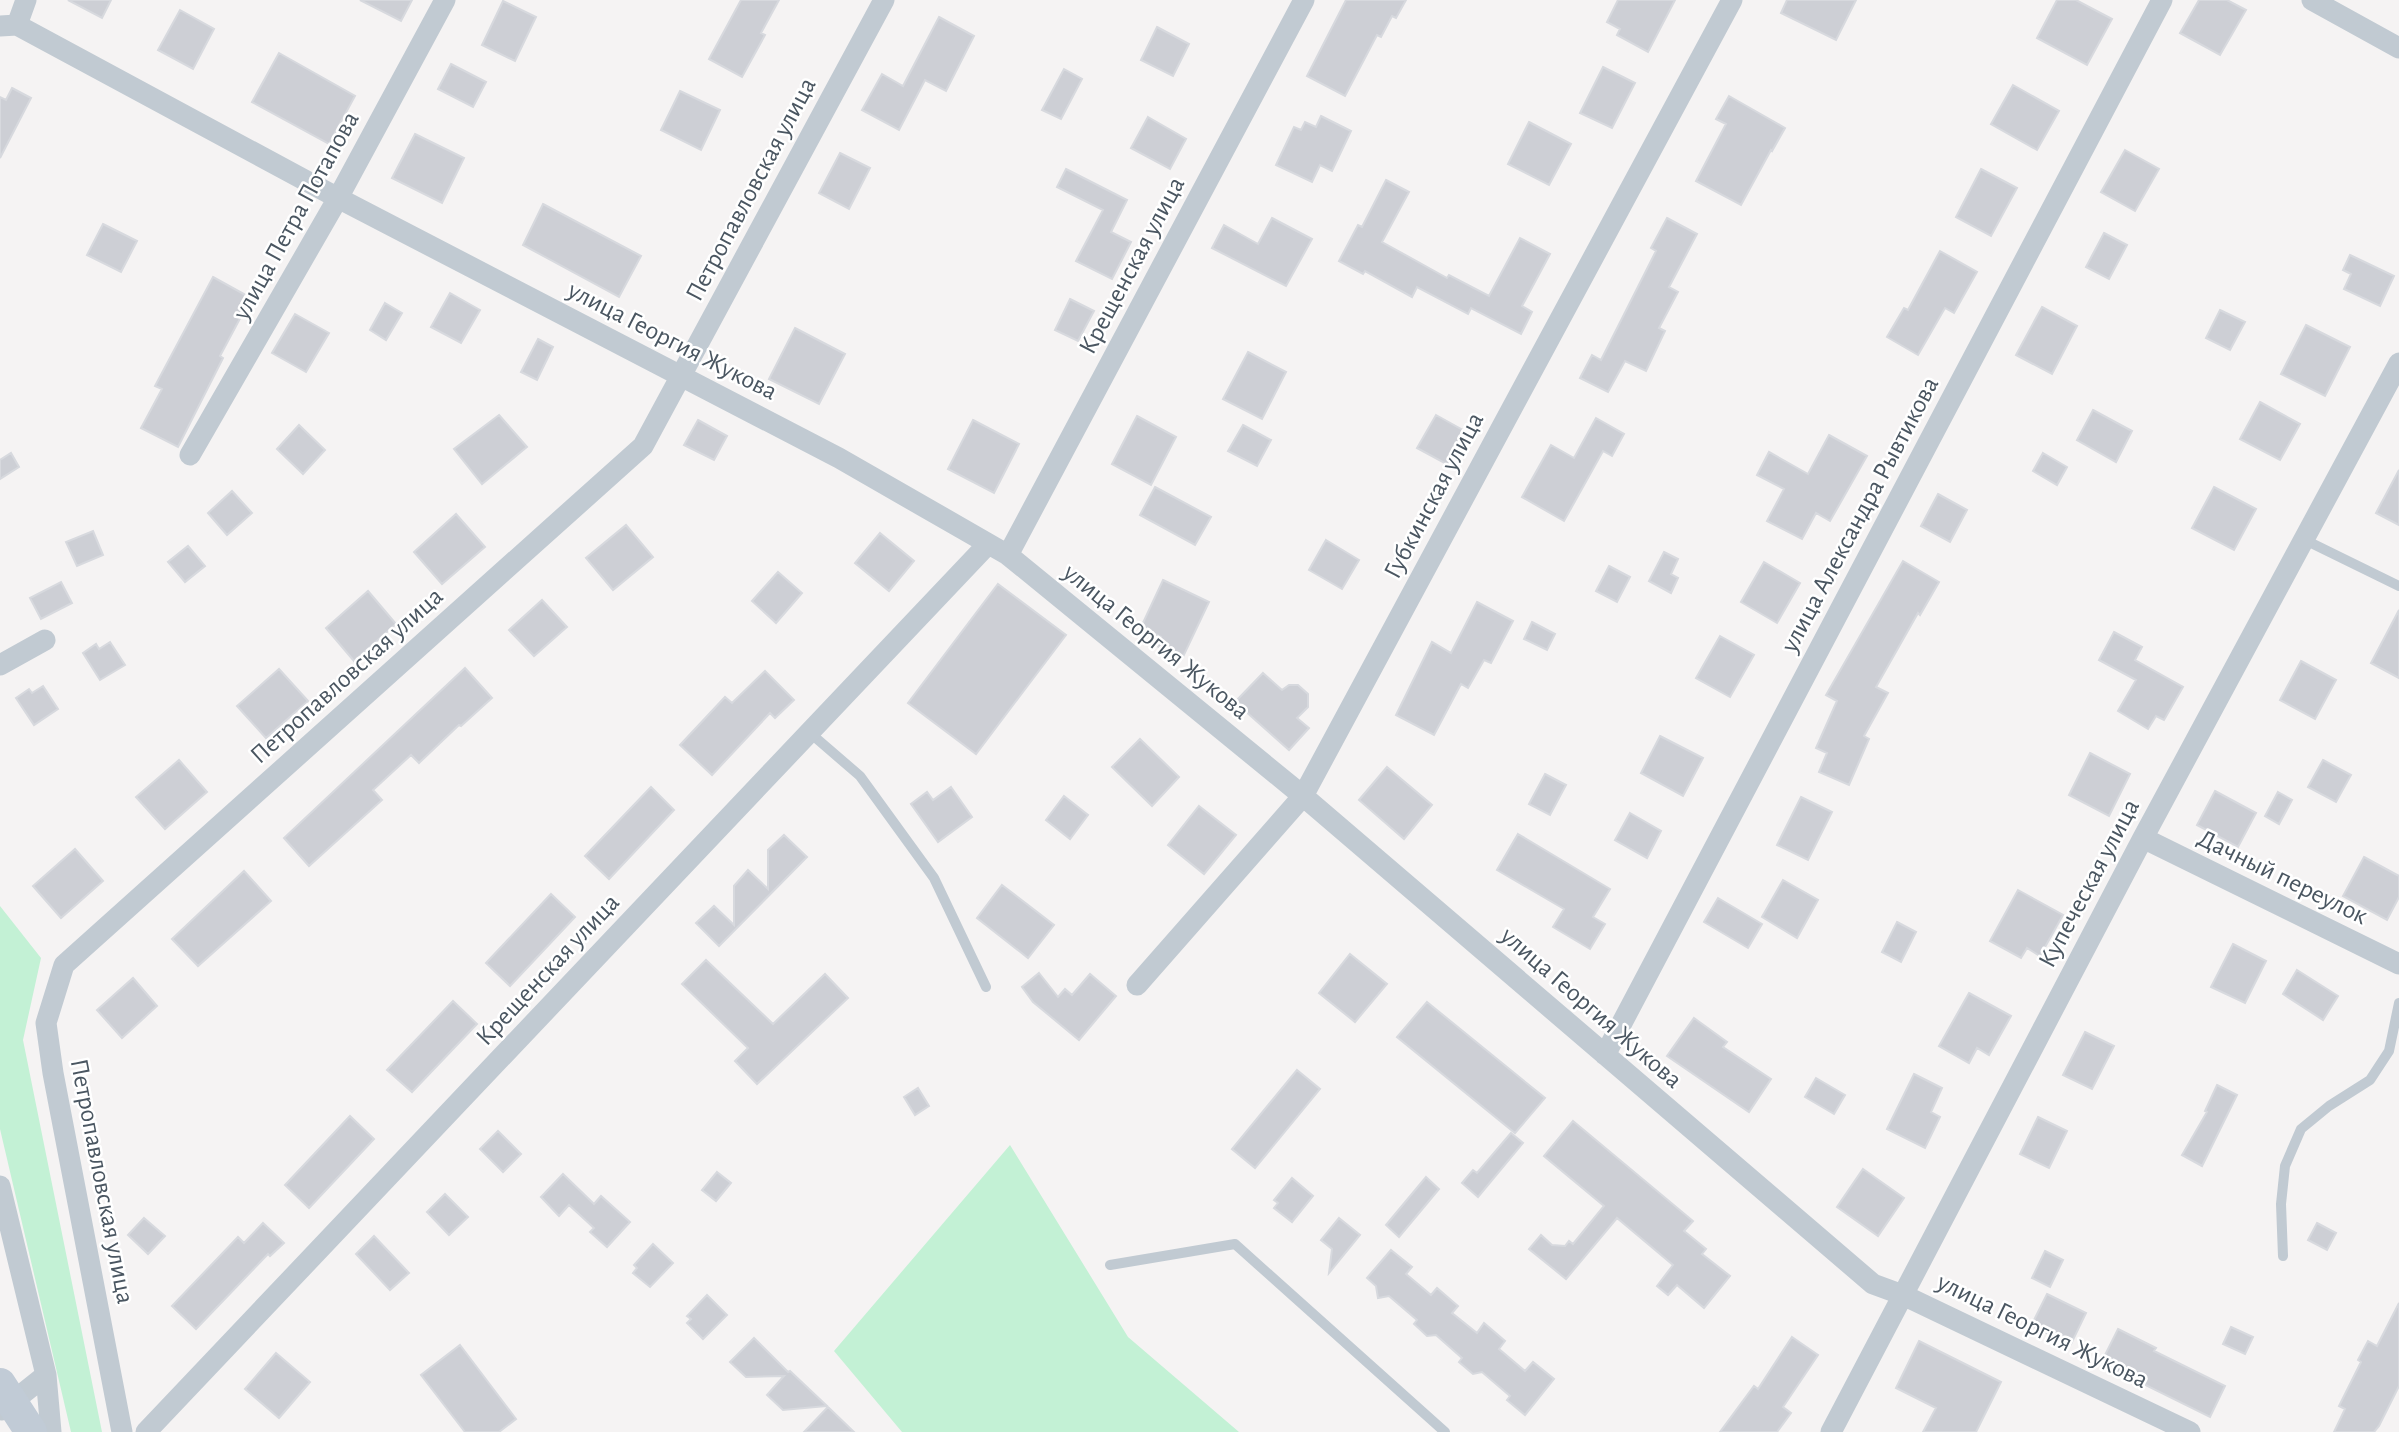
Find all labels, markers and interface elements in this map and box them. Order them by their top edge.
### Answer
street label: Петропавловская улица [681,73,821,305]
street label: улица Петра Потапова [227,107,364,325]
street label: Крещенская улица [1074,173,1190,358]
street label: улица Георгия Жукова [563,276,781,405]
street label: улица Александра Рывтикова [1776,373,1944,657]
street label: Губкинская улица [1379,408,1489,583]
street label: улица Георгия Жукова [1058,558,1254,725]
street label: Петропавловская улица [245,583,448,769]
street label: Купеческая улица [2034,795,2144,972]
street label: Дачный переулок [2193,825,2372,929]
street label: Крещенская улица [471,889,624,1050]
street label: улица Георгия Жукова [1495,922,1687,1093]
street label: Петропавловская улица [66,1057,139,1306]
street label: улица Георгия Жукова [1932,1268,2152,1393]

